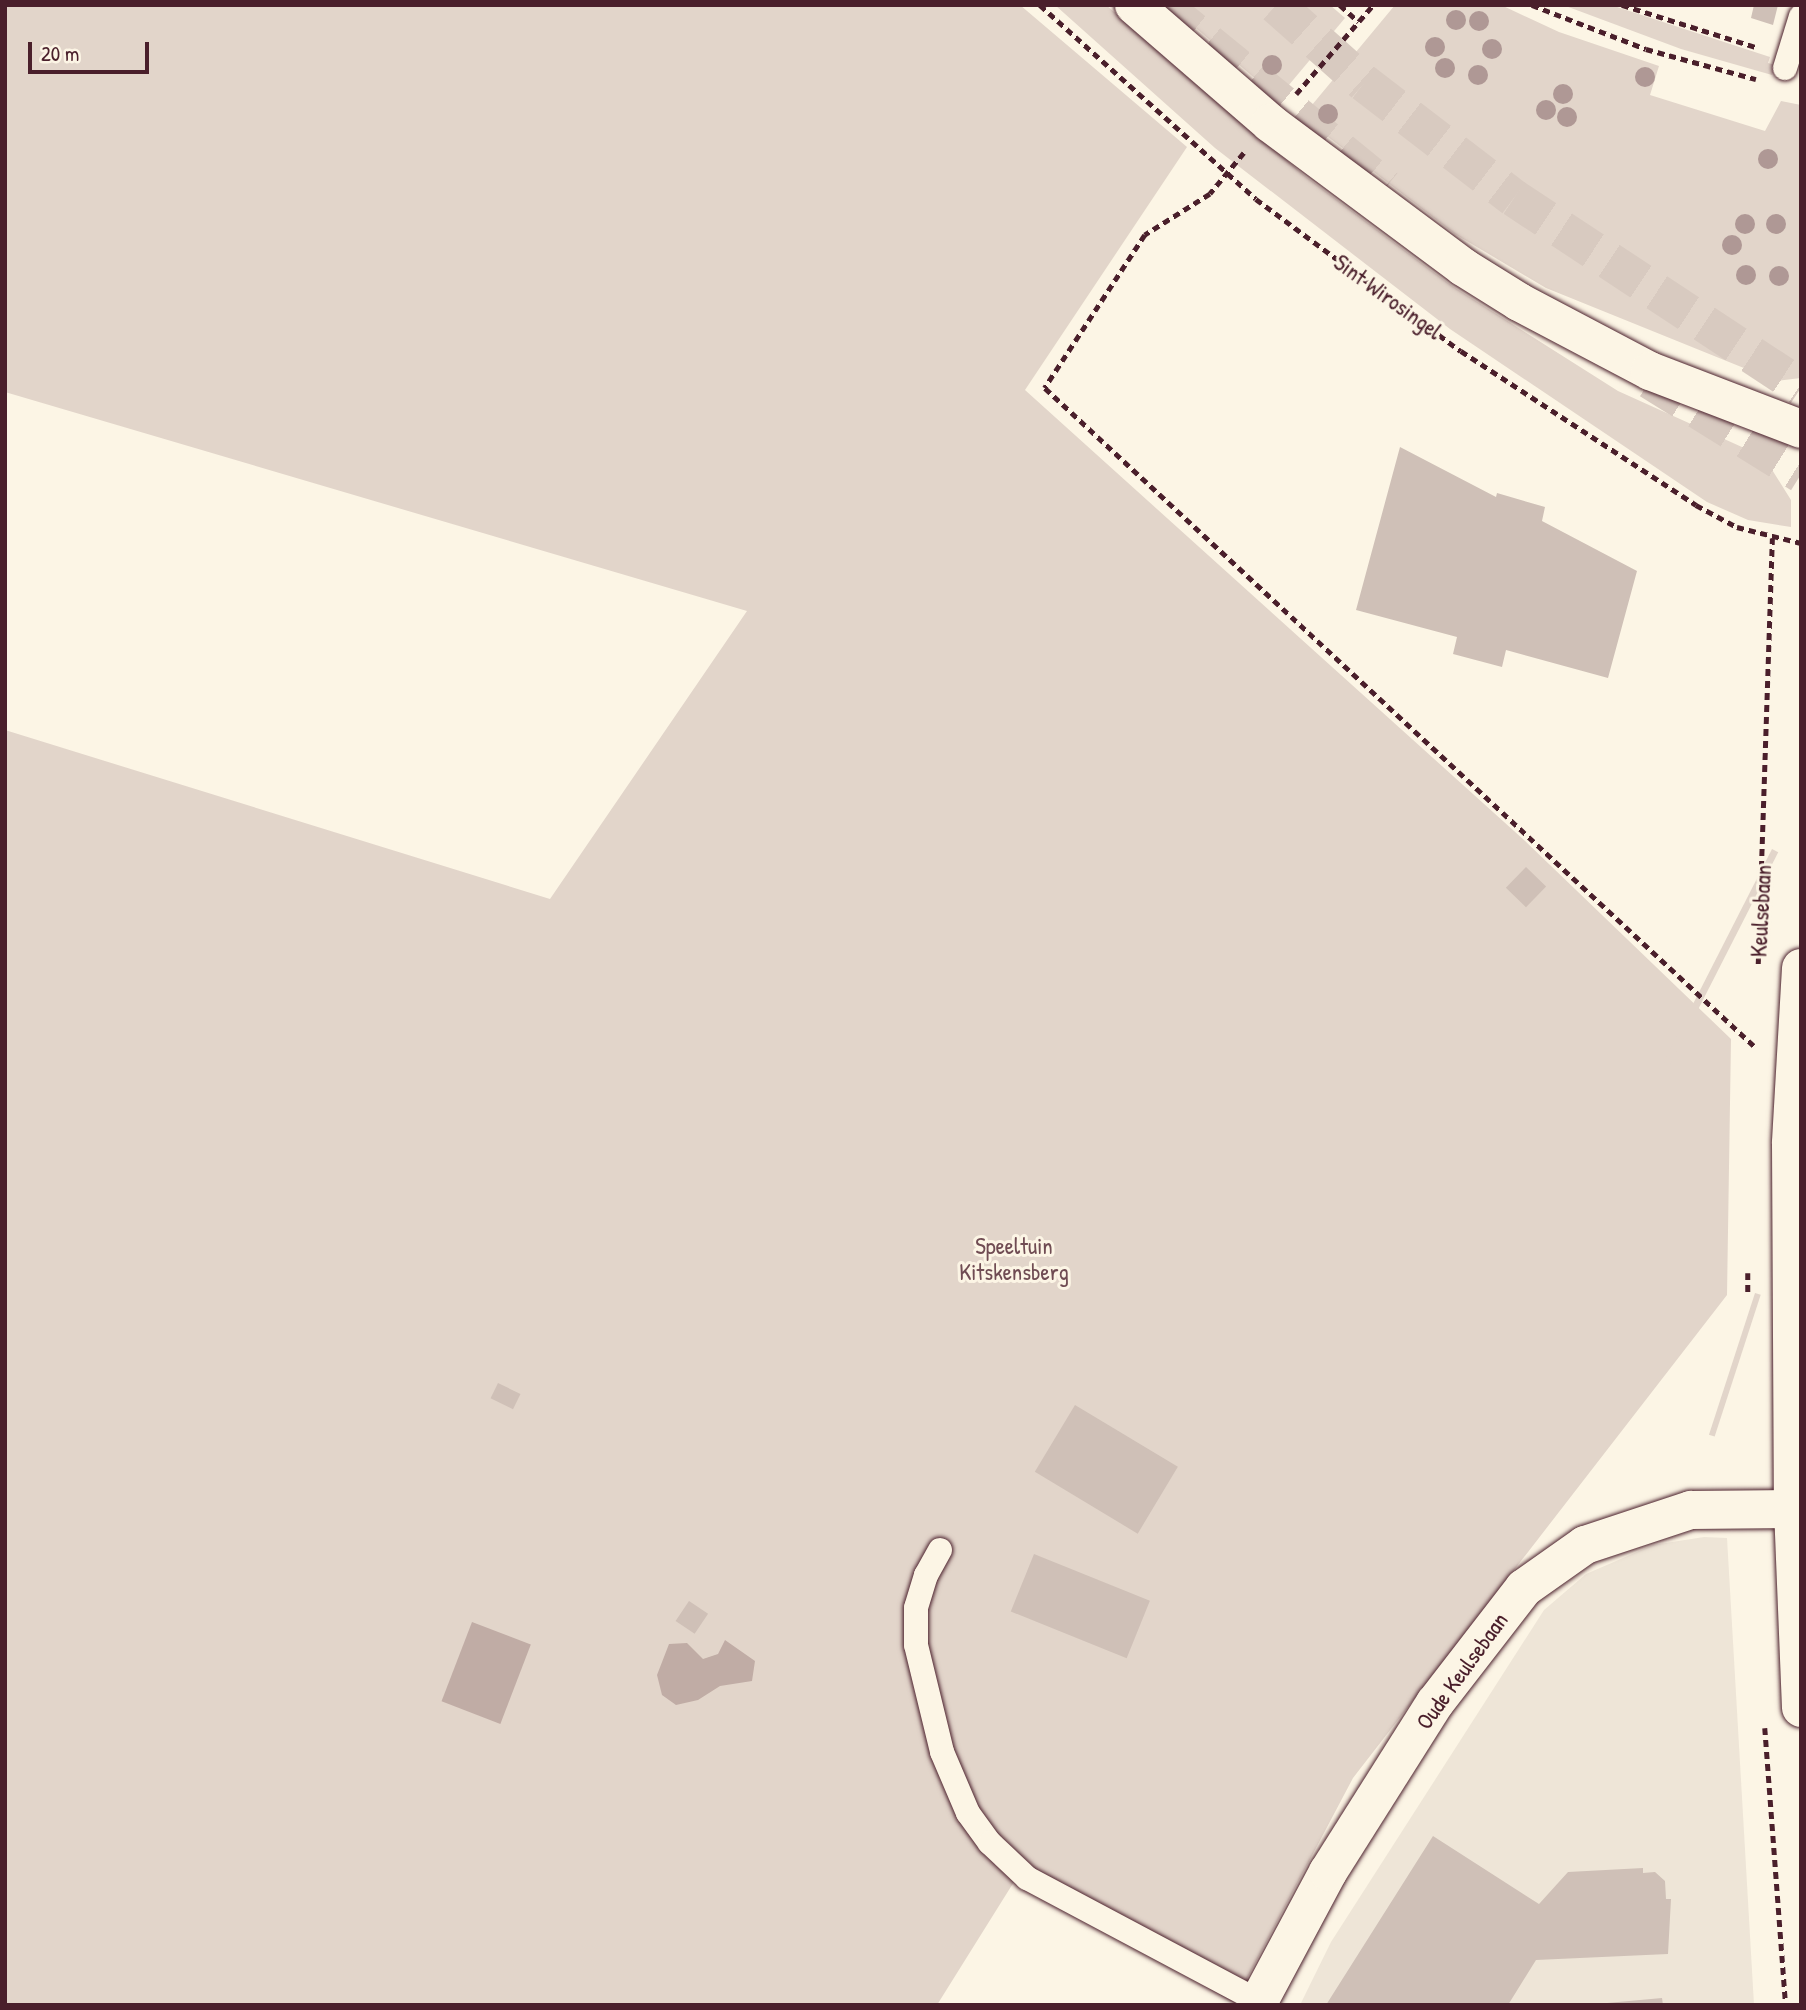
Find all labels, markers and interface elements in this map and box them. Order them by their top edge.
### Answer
scale bar [32,28,152,72]
text: 20 m [41,39,79,68]
street label: Sint Wirosingel [1329,249,1447,345]
street label: Keulsebaan [1745,864,1777,958]
park label: Speeltuin Kitskensberg [959,1232,1069,1286]
street label: Oude Keulsebaan [1410,1607,1514,1735]

